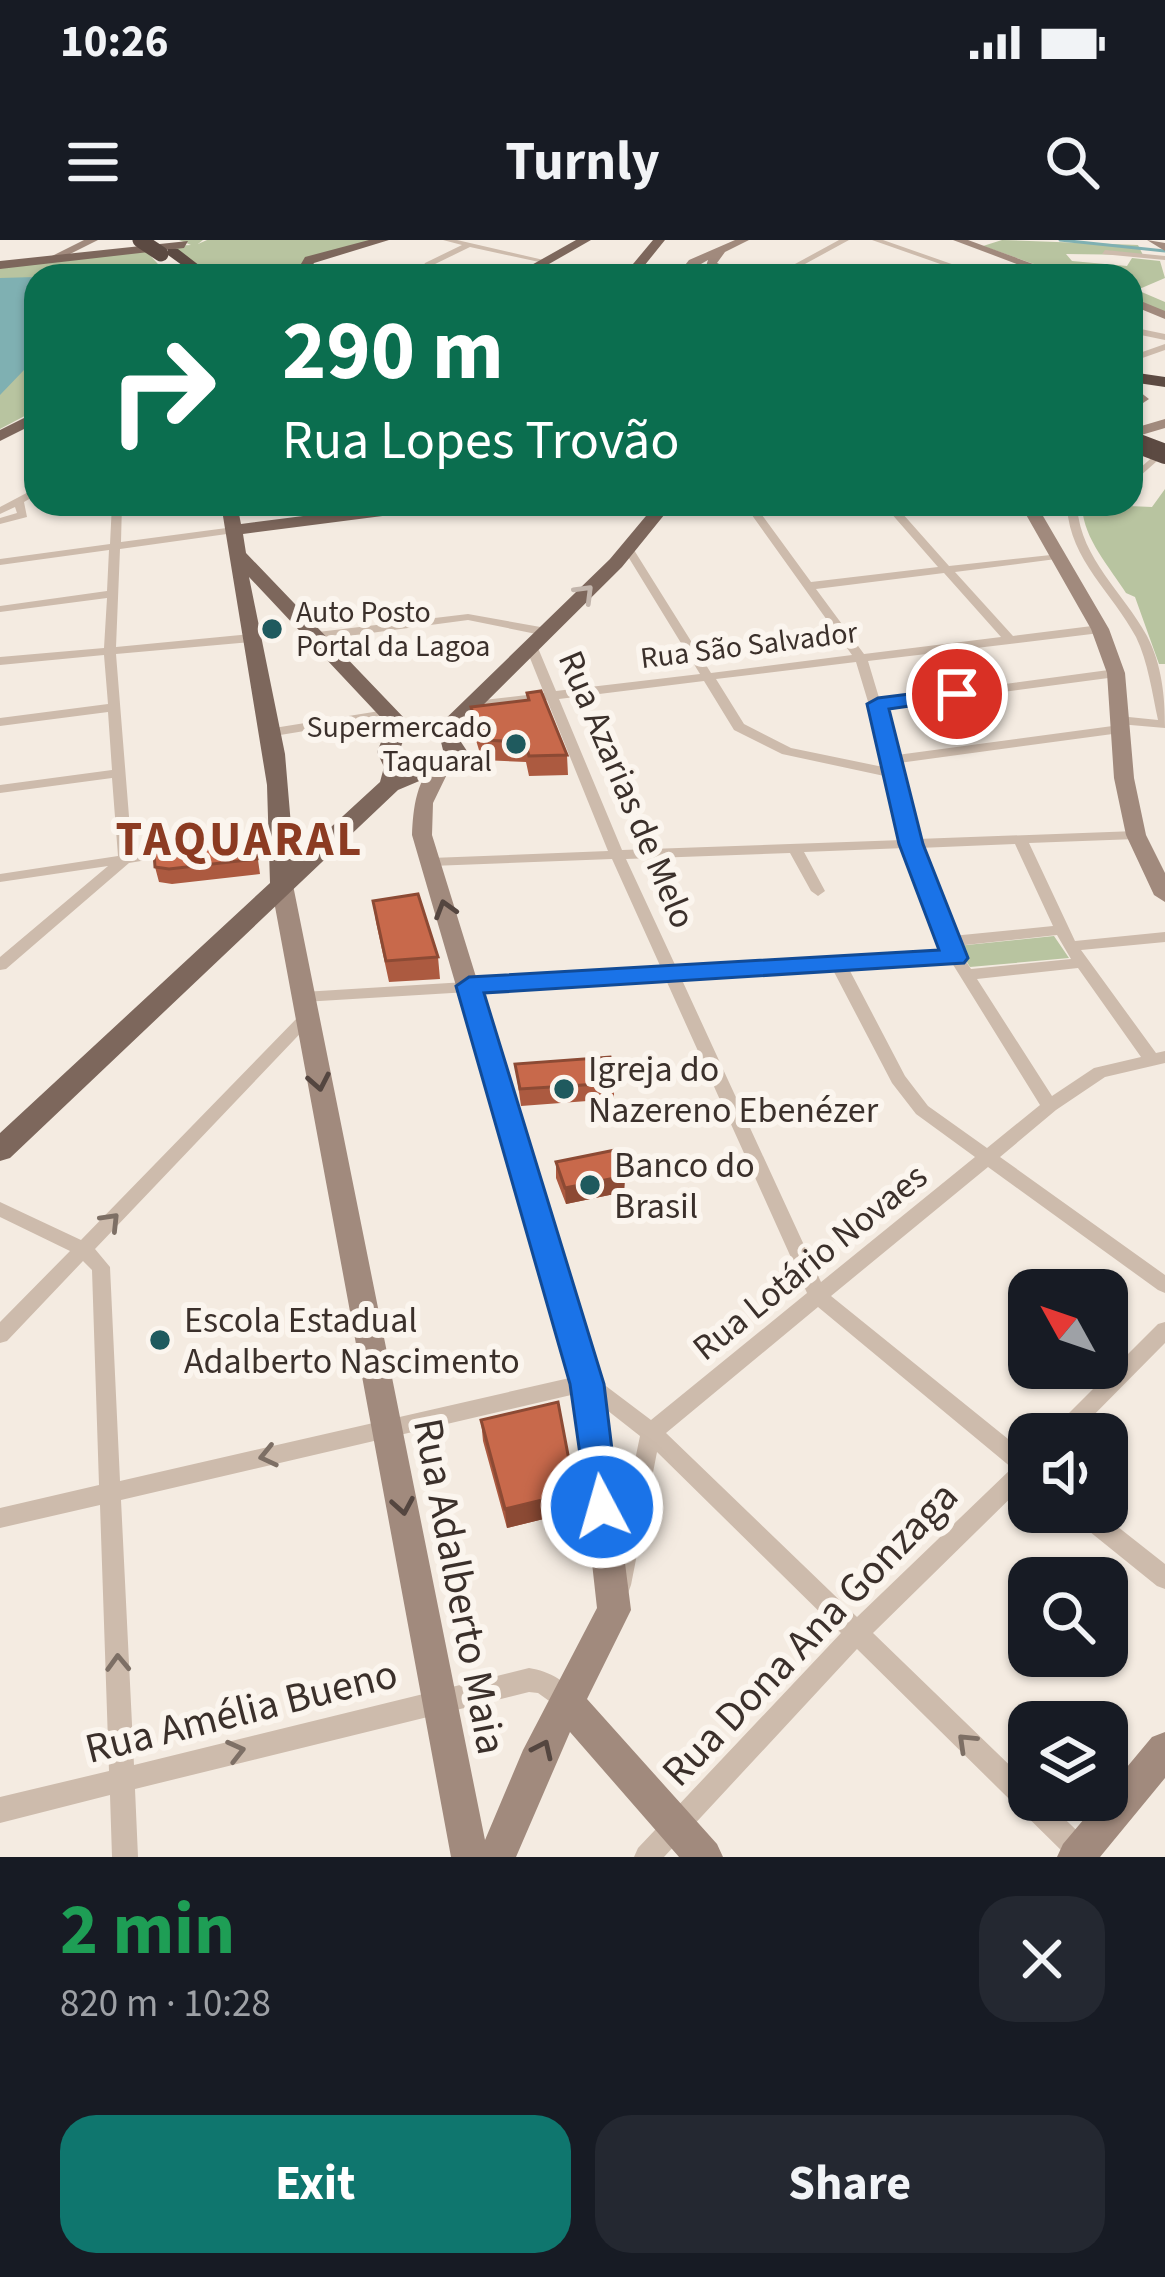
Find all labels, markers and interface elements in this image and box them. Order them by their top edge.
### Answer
text: 10:26 [60,10,169,74]
text: Turnly [505,124,660,201]
icon: menu [60,129,126,195]
icon: search [1039,129,1105,195]
text: 290 m [282,292,504,412]
icon: right [84,312,240,468]
text: Rua Lopes Trovão [282,403,680,480]
one-way arrow [571,586,593,608]
place label: Auto Posto Portal da Lagoa [296,591,490,668]
street label: Rua São Salvador [638,611,861,680]
marker: Auto Posto Portal da Lagoa [259,616,285,642]
street label: Rua Azarias de Melo [545,643,708,936]
pin [906,643,1008,745]
icon: arrive [924,661,990,727]
place label: Supermercado Taquaral [306,706,492,783]
marker: Supermercado Taquaral [503,731,529,757]
district label: TAQUARAL [116,806,364,874]
one-way arrow [434,899,459,920]
place label: Igreja do Nazereno Ebenézer [588,1044,879,1136]
one-way arrow [306,1072,331,1092]
marker: Igreja do Nazereno Ebenézer [551,1076,577,1102]
place label: Banco do Brasil [614,1140,755,1232]
street label: Rua Lotário Novaes [682,1151,938,1373]
marker: Banco do Brasil [577,1172,603,1198]
one-way arrow [96,1213,118,1235]
north arrow [1008,1269,1128,1389]
map controls [1008,1269,1128,1821]
place label: Escola Estadual Adalberto Nascimento [184,1295,520,1387]
marker: Escola Estadual Adalberto Nascimento [147,1327,173,1353]
street label: Rua Adalberto Maia [397,1413,521,1759]
button: sound [1008,1413,1128,1533]
one-way arrow [259,1443,279,1468]
position arrow [539,1444,665,1570]
street label: Rua Dona Ana Gonzaga [648,1468,972,1801]
one-way arrow [390,1496,415,1516]
button: search [1008,1557,1128,1677]
street label: Rua Amélia Bueno [79,1644,404,1780]
one-way arrow [105,1653,131,1672]
button: layers [1008,1701,1128,1821]
one-way arrow [958,1734,979,1756]
one-way arrow [529,1740,552,1761]
one-way arrow [225,1741,246,1766]
text: 2 min [60,1879,235,1982]
button: close [979,1896,1105,2022]
text: 820 m · 10:28 [60,1976,271,2032]
button: Exit [60,2115,571,2253]
button: Share [595,2115,1105,2253]

